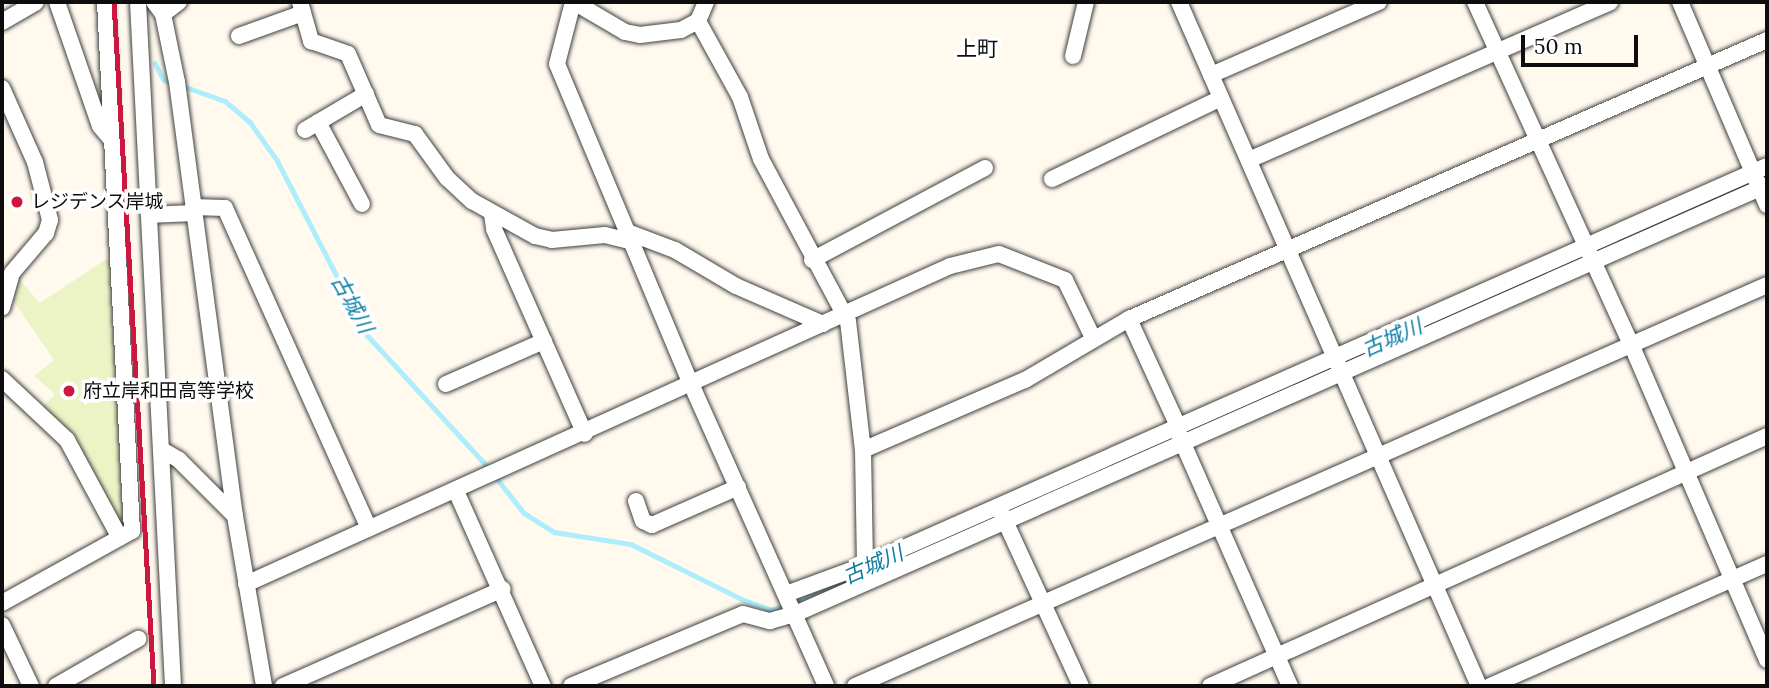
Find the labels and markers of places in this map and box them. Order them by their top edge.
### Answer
place label: レジデンス岸城 [31,191,164,213]
marker: レジデンス岸城 [9,194,25,210]
place label: 府立岸和田高等学校 [83,380,254,402]
marker: 府立岸和田高等学校 [61,383,77,399]

